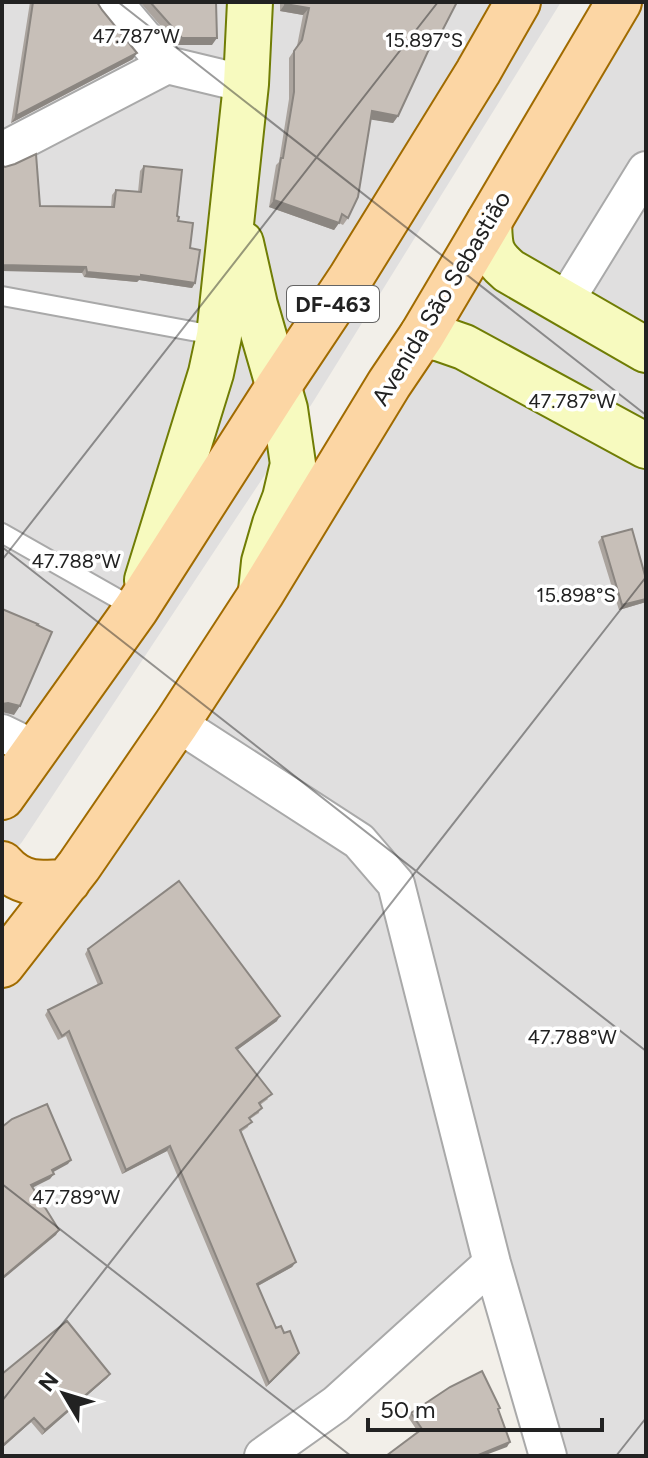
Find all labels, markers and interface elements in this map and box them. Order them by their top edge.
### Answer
text: 47.787°W [92,24,180,48]
text: 15.897°S [385,28,463,52]
street label: Avenida São Sebastião [365,185,517,411]
road number: DF-463 [287,286,379,322]
text: 47.787°W [528,389,616,413]
text: 47.788°W [31,549,121,573]
text: 15.898°S [536,583,616,607]
text: 47.788°W [527,1025,617,1049]
text: 47.789°W [32,1185,120,1209]
north arrow [24,1354,104,1434]
text: N [33,1367,65,1397]
scale bar [368,1382,602,1432]
text: 50 m [380,1395,436,1424]

